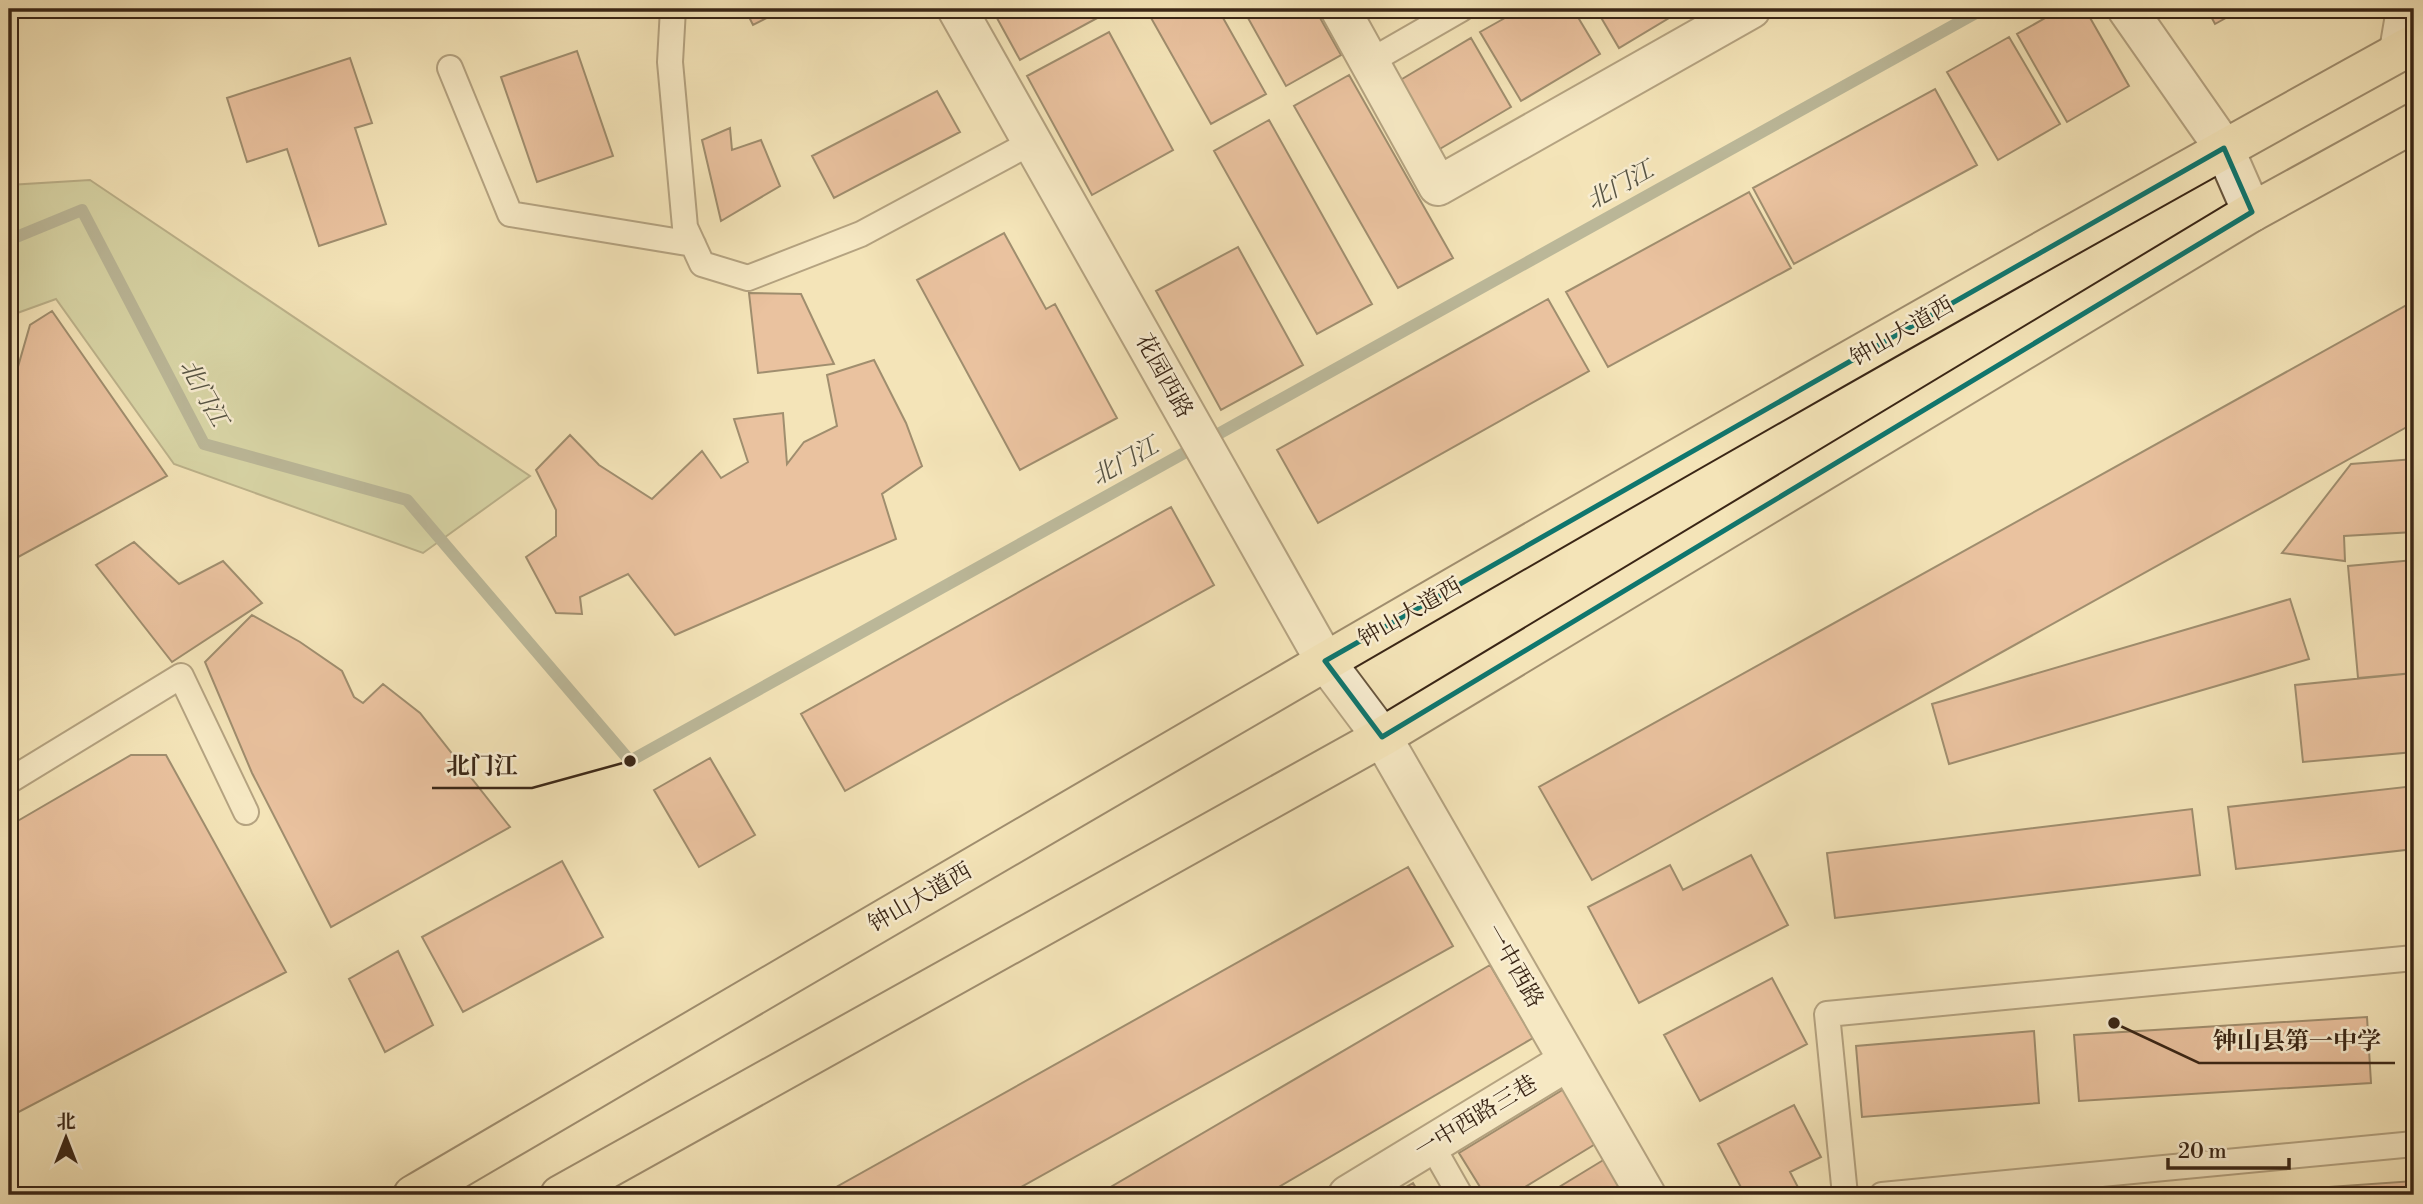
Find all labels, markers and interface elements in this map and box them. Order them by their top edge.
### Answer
water label: 北门江 [1581,154,1661,217]
street label: 钟山大道西 [1845,291,1959,373]
street label: 花园西路 [1129,329,1199,423]
water label: 北门江 [172,354,235,434]
water label: 北门江 [1086,430,1166,493]
street label: 钟山大道西 [1353,572,1467,654]
callout: 北门江 [432,743,532,788]
text: 北门江 [446,752,518,782]
street label: 钟山大道西 [863,857,977,939]
street label: 一中西路 [1479,919,1549,1013]
callout: 钟山县第一中学 [2199,1018,2395,1063]
text: 钟山县第一中学 [2213,1027,2381,1057]
street label: 一中西路三巷 [1410,1069,1542,1165]
north arrow [32,1102,102,1172]
text: 北 [56,1110,76,1134]
scale bar [2168,1127,2288,1171]
text: 20 m [2178,1139,2227,1165]

